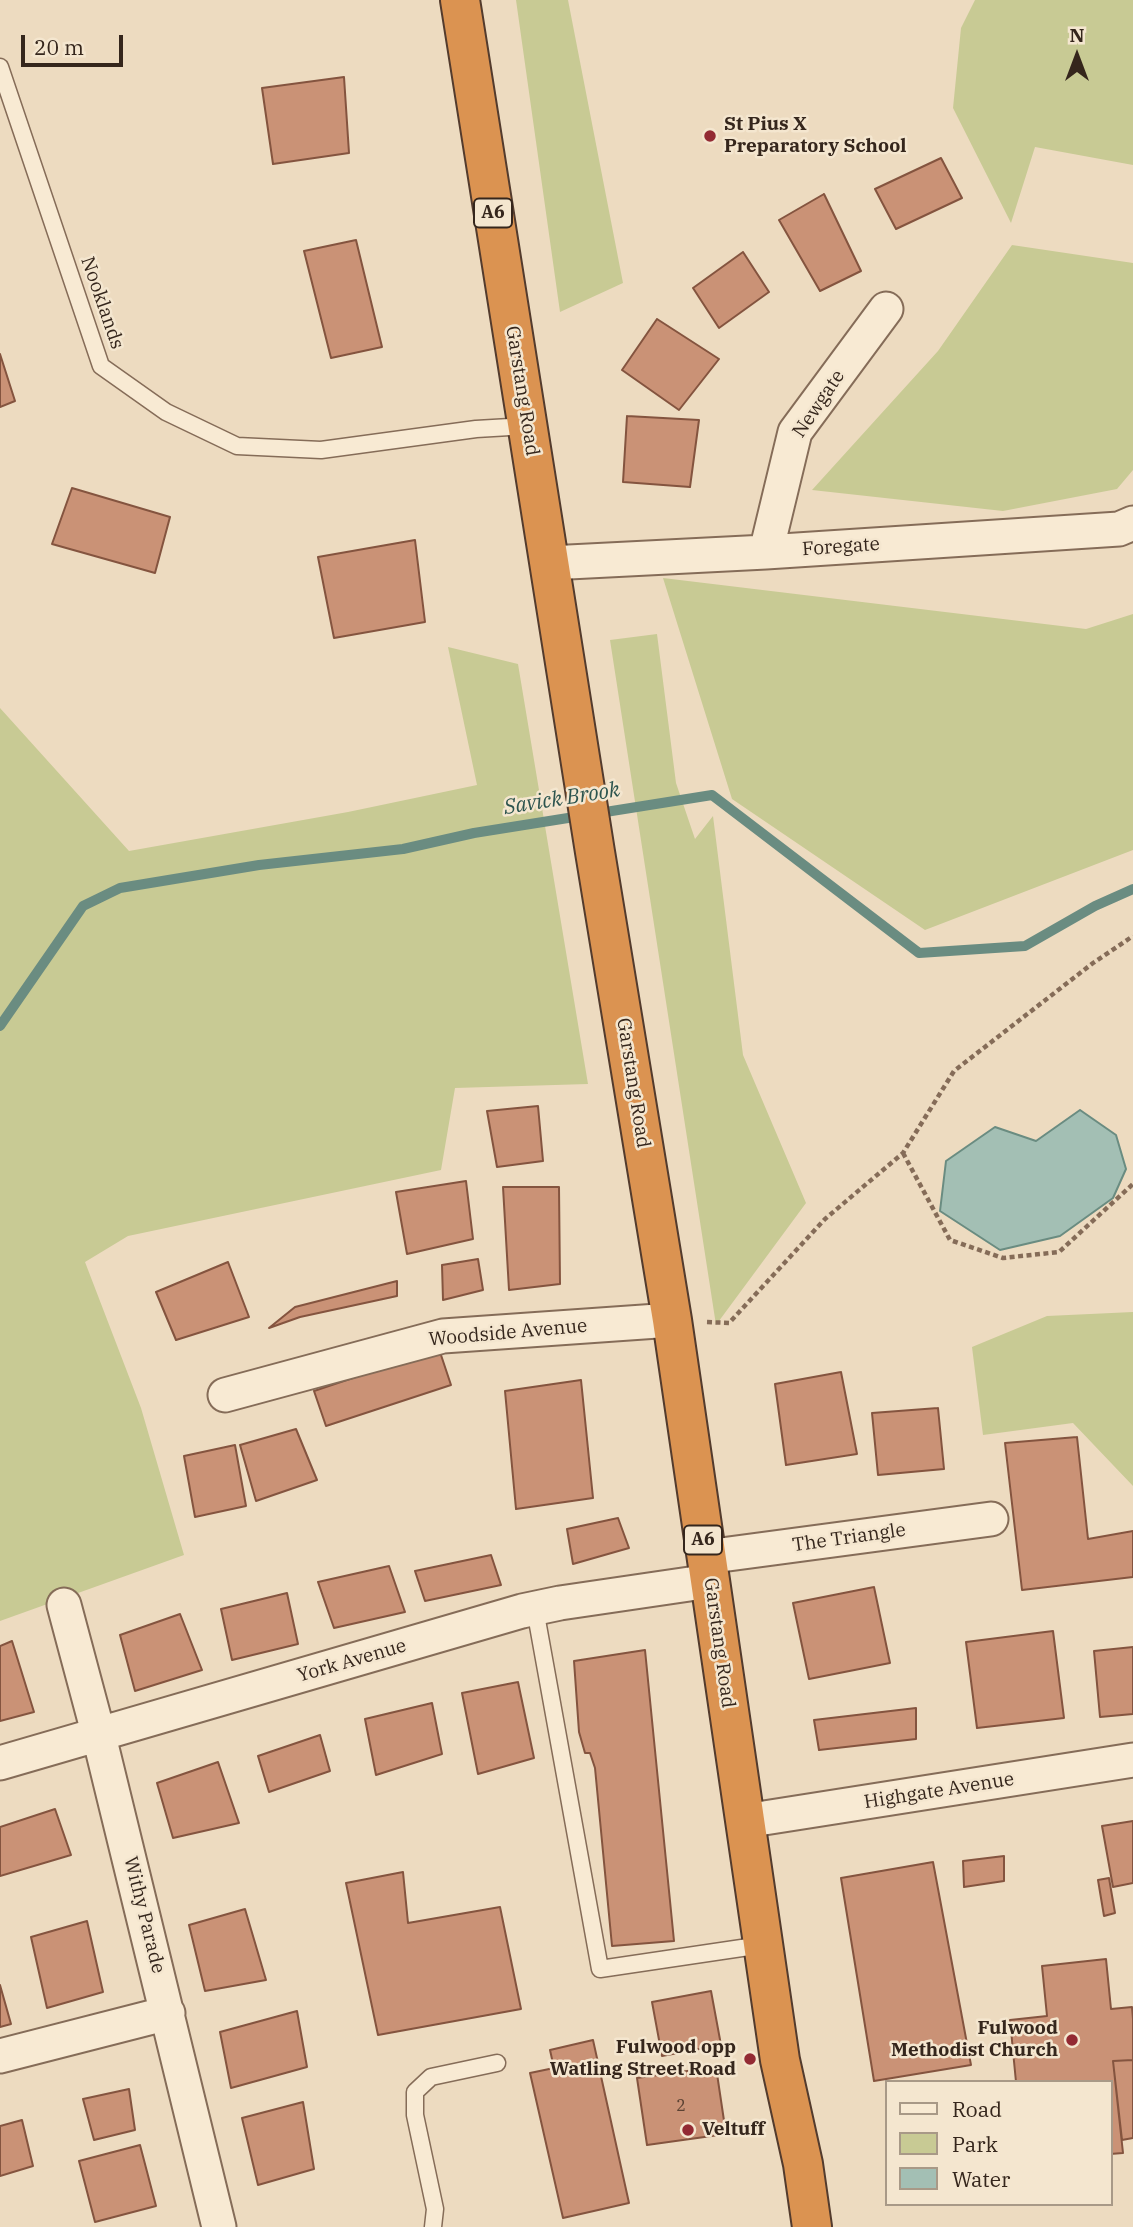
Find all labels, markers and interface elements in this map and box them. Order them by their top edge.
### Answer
scale bar [24,21,126,65]
north arrow [1042,21,1112,91]
text: N [1069,23,1085,47]
text: 20 m [34,33,84,61]
place label: St Pius X Preparatory School [724,114,906,158]
marker: St Pius X Preparatory School [702,128,718,144]
road number: A6 [474,198,512,228]
street label: Nooklands [76,254,128,352]
street label: Garstang Road [500,324,544,458]
street label: Newgate [788,366,850,442]
street label: Foregate [801,533,881,561]
water label: Savick Brook [502,777,622,821]
street label: Garstang Road [611,1016,655,1150]
street label: Woodside Avenue [428,1315,588,1351]
street label: The Triangle [791,1519,907,1557]
road number: A6 [684,1526,722,1554]
street label: Garstang Road [699,1577,739,1709]
street label: York Avenue [295,1635,409,1687]
street label: Highgate Avenue [862,1768,1016,1814]
street label: Withy Parade [118,1854,170,1976]
place label: Fulwood Methodist Church [891,2018,1058,2062]
marker: Fulwood Methodist Church [1064,2032,1080,2048]
place label: Fulwood opp Watling Street Road [550,2037,736,2081]
marker: Fulwood opp Watling Street Road [742,2051,758,2067]
legend [884,2080,1112,2206]
text: Road [952,2095,1002,2123]
house number: 2 [676,2096,686,2116]
place label: Veltuff [702,2119,765,2141]
marker: Veltuff [680,2122,696,2138]
text: Park [952,2130,998,2158]
text: Water [952,2165,1010,2193]

